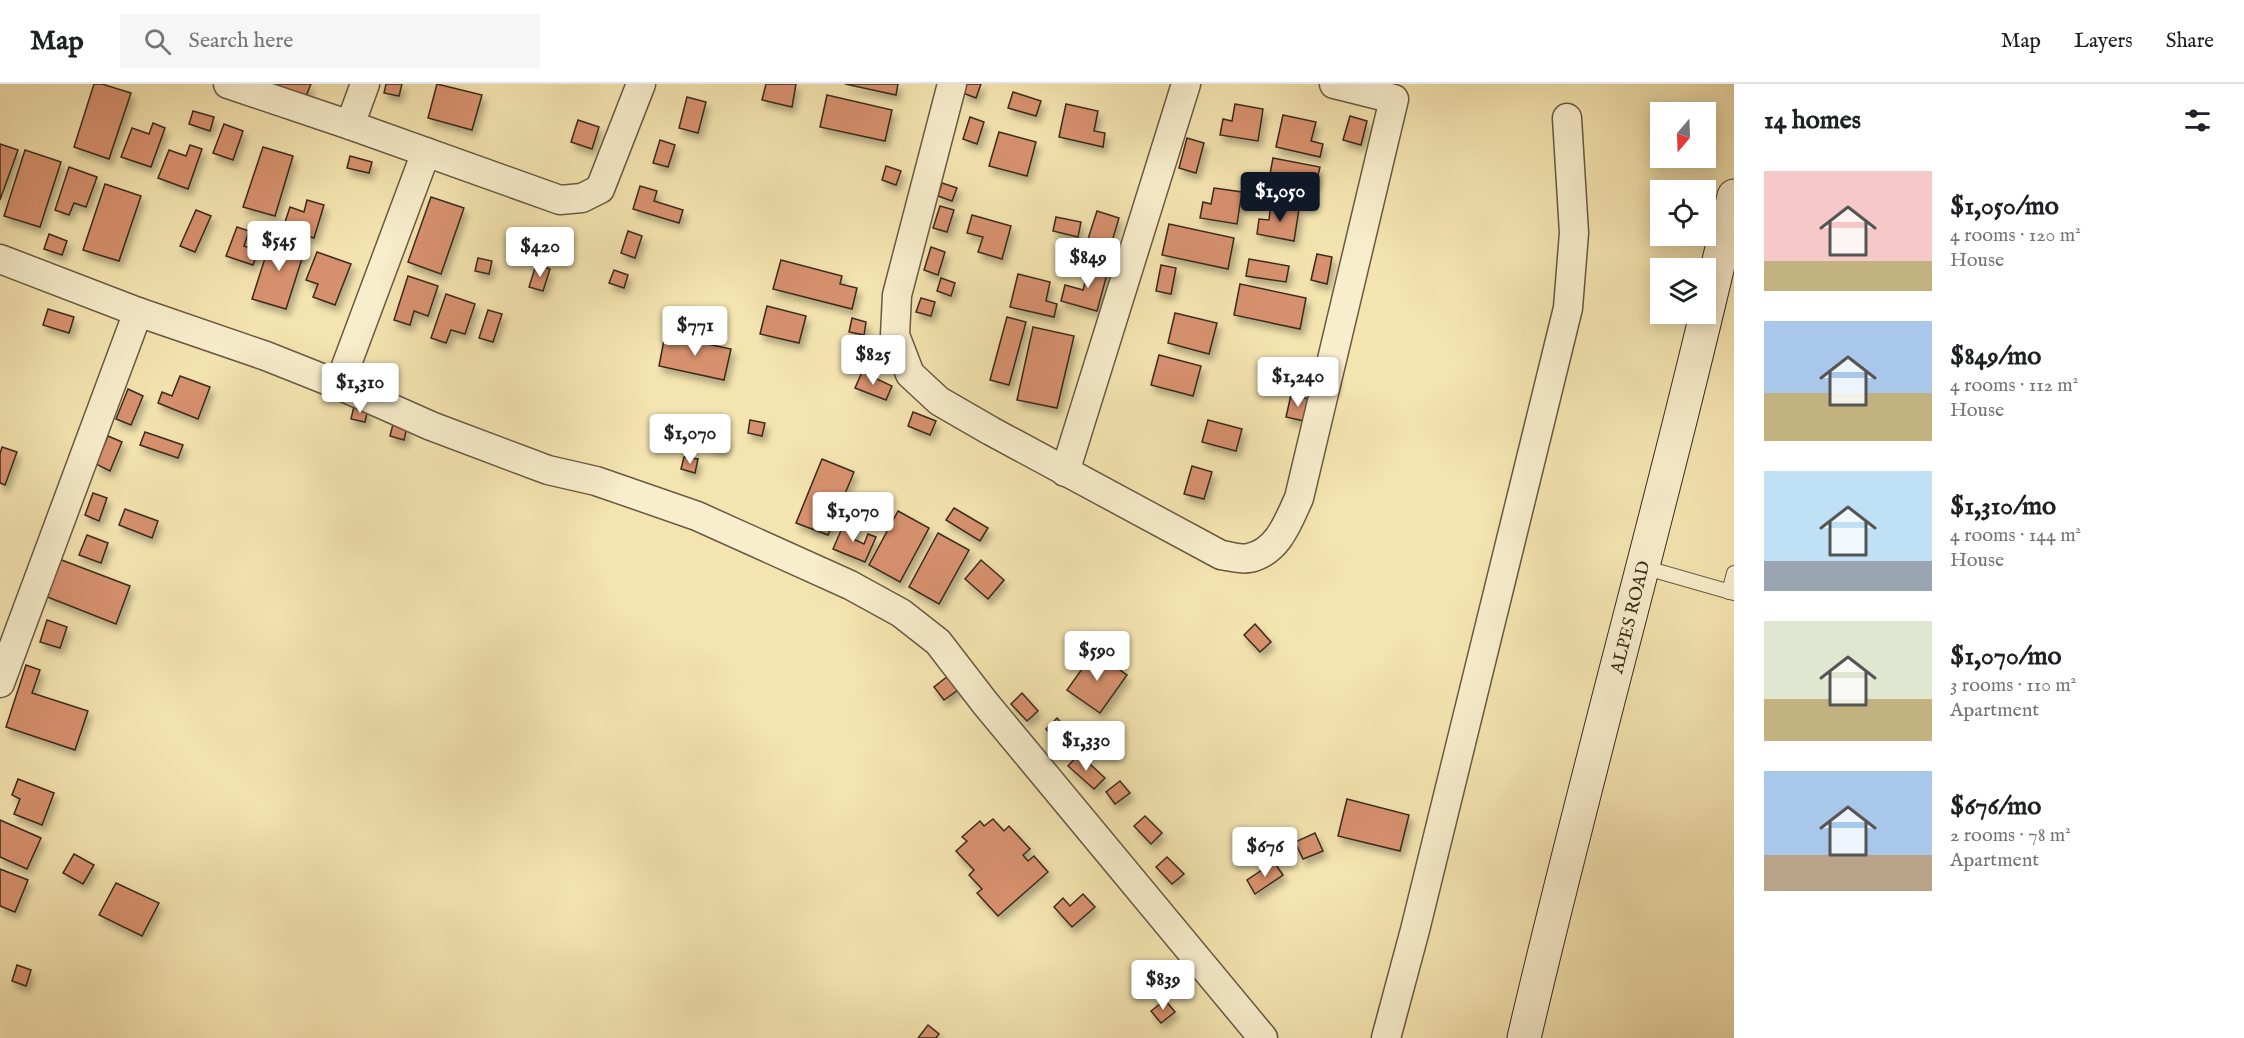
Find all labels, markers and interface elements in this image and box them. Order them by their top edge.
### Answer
search box [120,14,540,68]
text: Map [30,24,84,59]
icon: search [141,25,174,58]
text: Search here [189,27,293,55]
text: Map [2001,28,2041,55]
text: Layers [2074,28,2133,55]
text: Share [2166,28,2214,55]
north arrow [1650,102,1716,168]
map controls [1650,102,1716,324]
text: 14 homes [1764,104,1861,137]
icon: filters [2181,104,2214,137]
pin: $1,050 [1231,172,1329,223]
text: $1,050 [1255,179,1305,204]
button: locate [1650,180,1716,246]
text: $1,050/mo [1950,190,2059,223]
icon: home [1812,195,1884,267]
pin: $545 [243,221,315,272]
text: 4 rooms · 120 m² [1950,223,2081,248]
pin: $420 [504,227,576,278]
text: $545 [261,228,297,253]
text: $420 [520,234,560,259]
pin: $849 [1052,238,1124,289]
text: $849 [1069,245,1107,270]
text: House [1950,248,2004,273]
button: layers [1650,258,1716,324]
pin: $771 [659,306,731,357]
text: $771 [676,313,714,338]
pin: $825 [837,335,909,386]
text: $849/mo [1950,340,2041,373]
text: $825 [855,342,891,367]
icon: home [1812,345,1884,417]
pin: $1,240 [1249,357,1347,408]
pin: $1,310 [311,363,409,414]
text: $1,240 [1272,364,1324,389]
text: $1,310 [336,370,384,395]
text: 4 rooms · 112 m² [1950,373,2078,398]
text: House [1950,398,2004,423]
pin: $1,070 [641,414,739,465]
text: $1,070 [664,421,716,446]
text: $1,310/mo [1950,490,2056,523]
pin: $1,070 [804,492,902,543]
icon: home [1812,495,1884,567]
text: $1,070 [827,499,879,524]
text: 4 rooms · 144 m² [1950,523,2081,548]
text: House [1950,548,2004,573]
street label: ALPES ROAD [1606,559,1657,677]
pin: $590 [1061,631,1133,682]
text: $590 [1079,638,1115,663]
text: $1,070/mo [1950,640,2062,673]
icon: home [1812,645,1884,717]
text: 3 rooms · 110 m² [1950,673,2076,698]
text: Apartment [1950,698,2039,723]
pin: $1,330 [1037,721,1135,772]
text: $1,330 [1062,728,1110,753]
text: $676/mo [1950,790,2041,823]
icon: home [1812,795,1884,867]
text: 2 rooms · 78 m² [1950,823,2071,848]
pin: $676 [1229,827,1301,878]
text: $676 [1246,834,1284,859]
text: Apartment [1950,848,2039,873]
pin: $839 [1127,960,1199,1011]
text: $839 [1145,967,1181,992]

